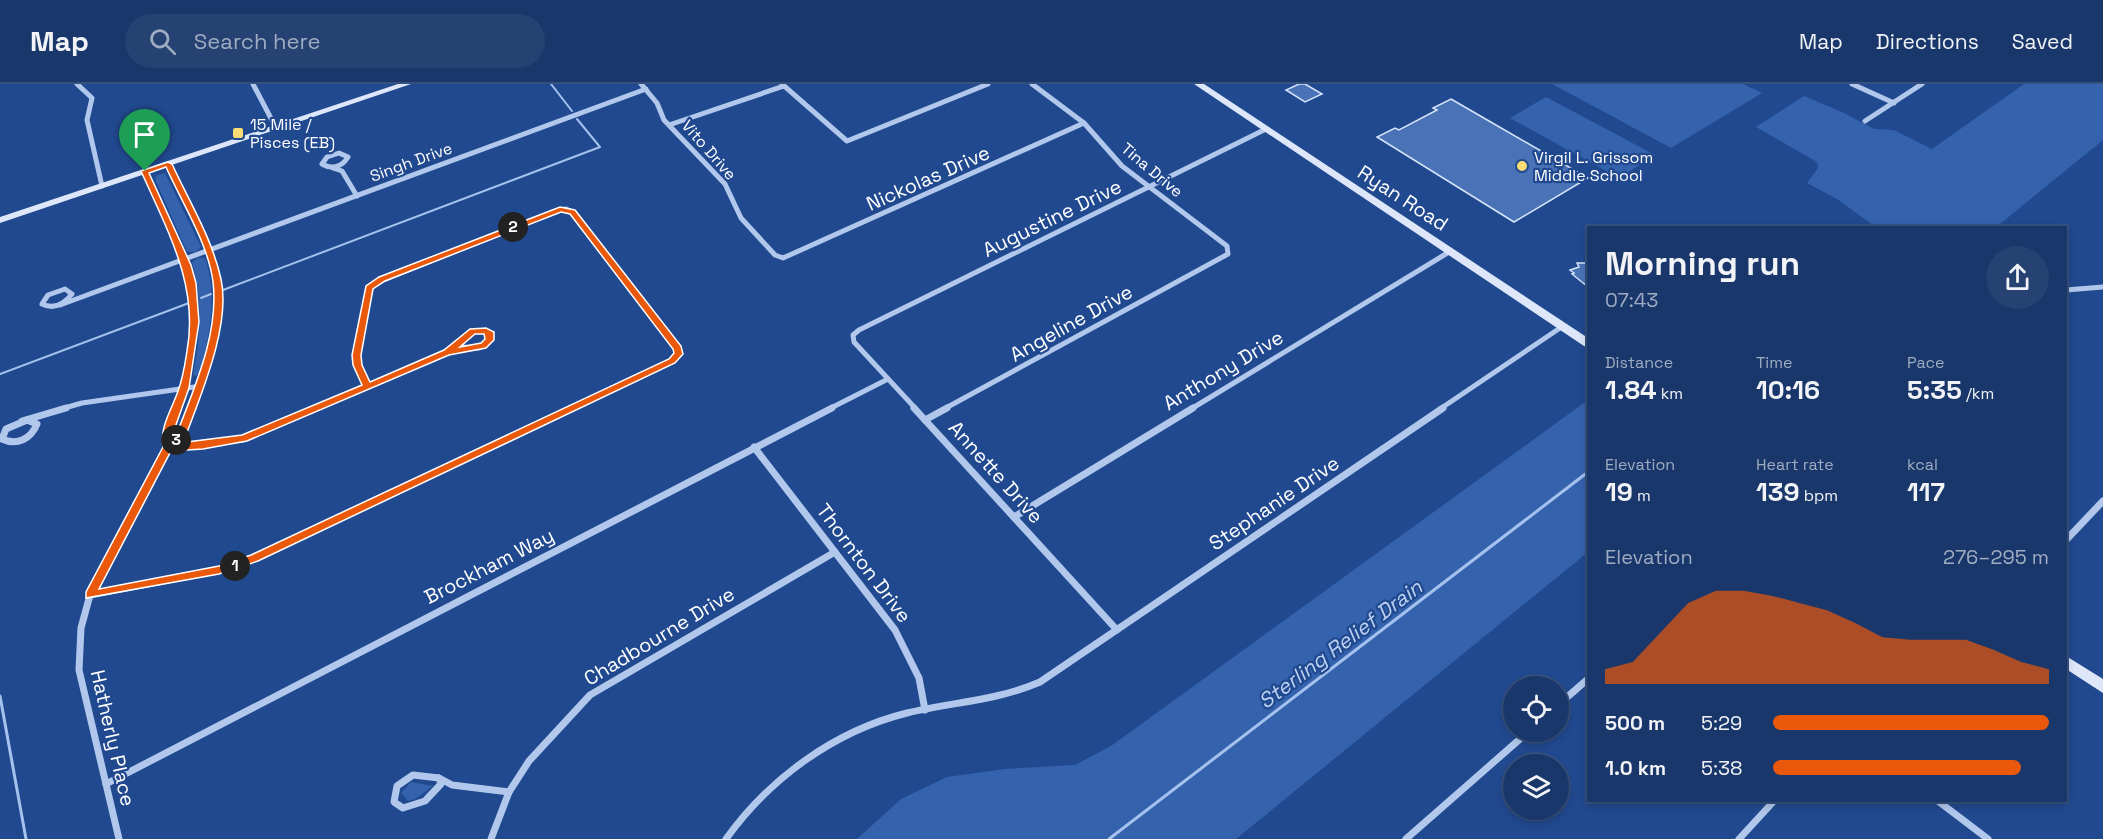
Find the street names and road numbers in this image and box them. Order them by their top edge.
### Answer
street label: Vito Drive [677,115,741,185]
street label: Singh Drive [367,137,455,187]
street label: Tina Drive [1117,138,1187,202]
street label: Nickolas Drive [862,139,994,217]
street label: Ryan Road [1353,159,1453,237]
street label: Augustine Drive [978,173,1126,263]
street label: Angeline Drive [1005,279,1137,367]
street label: Anthony Drive [1158,324,1288,416]
street label: Annette Drive [943,415,1049,529]
street label: Stephanie Drive [1204,450,1344,556]
street label: Thornton Drive [811,498,917,628]
street label: Brockham Way [420,522,558,610]
street label: Chadbourne Drive [579,581,739,691]
street label: Hatherly Place [85,667,141,809]

